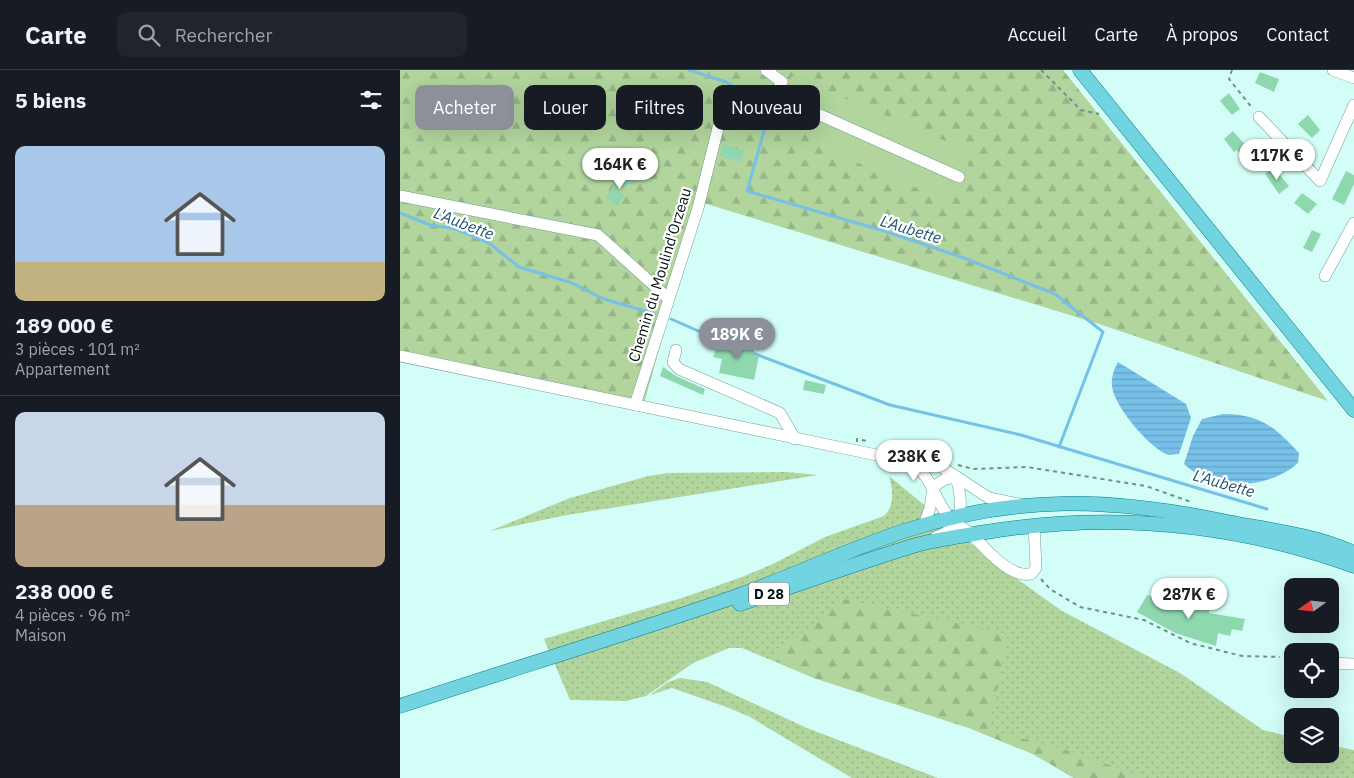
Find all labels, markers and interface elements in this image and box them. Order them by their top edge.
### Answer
search box [117,12,467,57]
text: Carte [25,19,87,51]
icon: search [135,21,163,49]
text: Rechercher [175,23,272,47]
text: Accueil [1007,23,1066,46]
text: Carte [1094,23,1138,46]
text: À propos [1166,23,1238,46]
text: Contact [1266,23,1329,46]
chip: Acheter [415,85,514,130]
chip: Louer [524,85,606,130]
chip: Filtres [616,85,703,130]
chip: Nouveau [713,85,820,130]
text: 5 biens [15,86,86,114]
icon: filters [357,86,385,114]
pin: 117K € [1236,138,1318,181]
text: 117K € [1250,145,1304,165]
pin: 164K € [579,148,661,190]
text: 164K € [593,154,647,174]
icon: home [155,179,245,269]
street label: Chemin du Moulind'Orzeau [624,185,695,364]
water label: L'Aubette [431,202,497,244]
water label: L'Aubette [878,210,944,248]
text: 189 000 € [15,311,114,339]
pin: 189K € [696,318,778,360]
text: 189K € [710,324,764,344]
text: 3 pièces · 101 m² [15,339,140,359]
text: Appartement [15,359,110,379]
pin: 238K € [873,440,955,482]
icon: home [155,444,245,534]
text: 238K € [887,446,941,466]
water label: L'Aubette [1191,465,1257,501]
text: 238 000 € [15,577,114,605]
pin: 287K € [1148,578,1230,620]
north arrow [1284,578,1339,632]
map controls [1284,578,1339,763]
road number: D 28 [749,582,789,606]
text: 287K € [1162,584,1216,604]
text: 4 pièces · 96 m² [15,605,130,625]
text: Maison [15,625,66,645]
button: locate [1284,643,1339,698]
button: layers [1284,708,1339,763]

